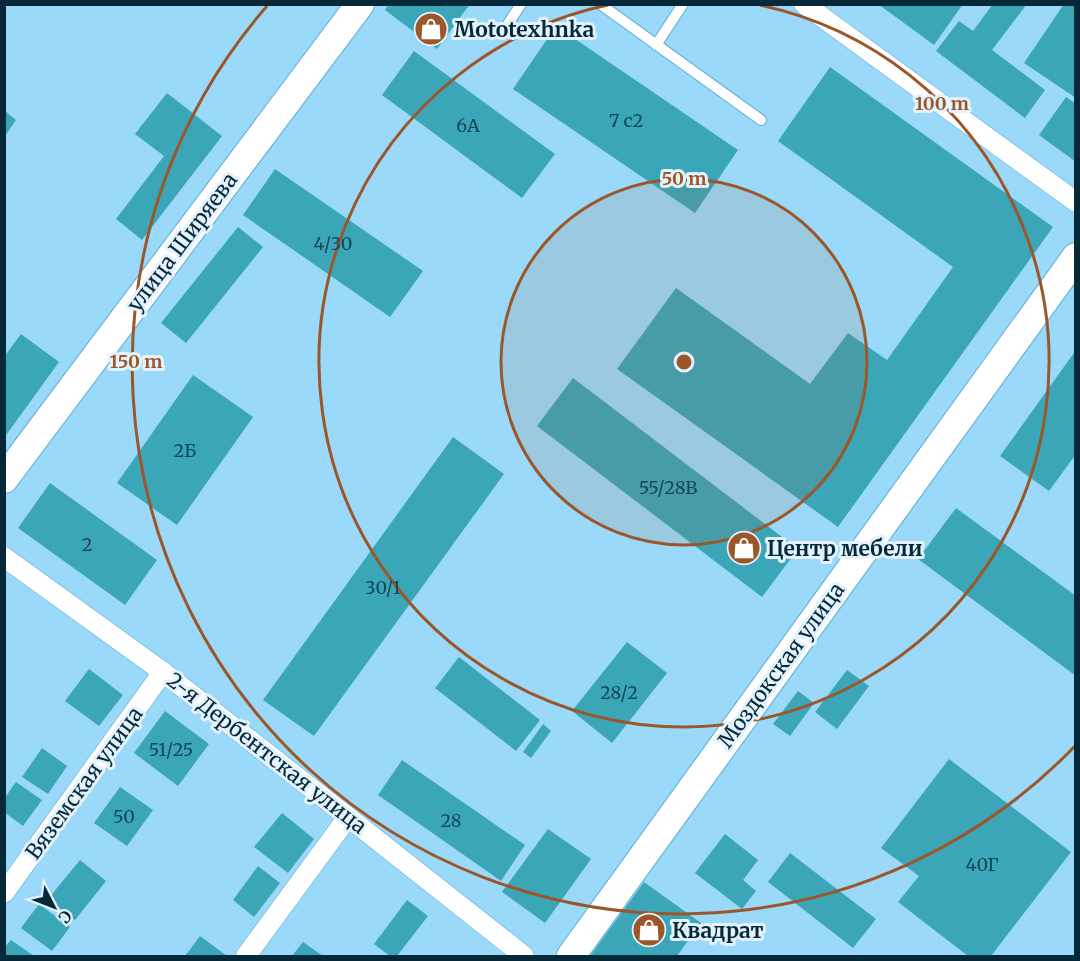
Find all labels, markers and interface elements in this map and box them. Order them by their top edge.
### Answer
shop icon: Mototexhnka [413,11,449,47]
place label: Mototexhnka [454,16,594,43]
text: 100 m [915,92,969,115]
house number: 7 с2 [609,109,643,132]
house number: 6А [456,114,480,137]
street label: улица Ширяева [121,167,243,317]
text: 50 m [662,167,706,190]
house number: 4/30 [314,232,352,255]
text: 150 m [110,350,162,373]
centre of rings [674,352,694,372]
house number: 2Б [174,439,196,462]
house number: 55/28В [639,476,697,499]
shop icon: Центр мебели [726,530,762,566]
house number: 2 [82,533,92,556]
place label: Центр мебели [767,535,923,562]
house number: 30/1 [365,576,401,599]
street label: Моздокская улица [712,577,850,753]
street label: 2-я Дербентская улица [162,667,372,839]
house number: 28/2 [600,681,638,704]
street label: Вяземская улица [20,701,148,865]
house number: 51/25 [149,738,193,761]
house number: 50 [113,805,135,828]
house number: 28 [440,809,462,832]
house number: 40Г [966,853,998,876]
north arrow [24,877,84,937]
text: С [54,906,76,928]
shop icon: Квадрат [631,912,667,948]
place label: Квадрат [672,917,764,944]

